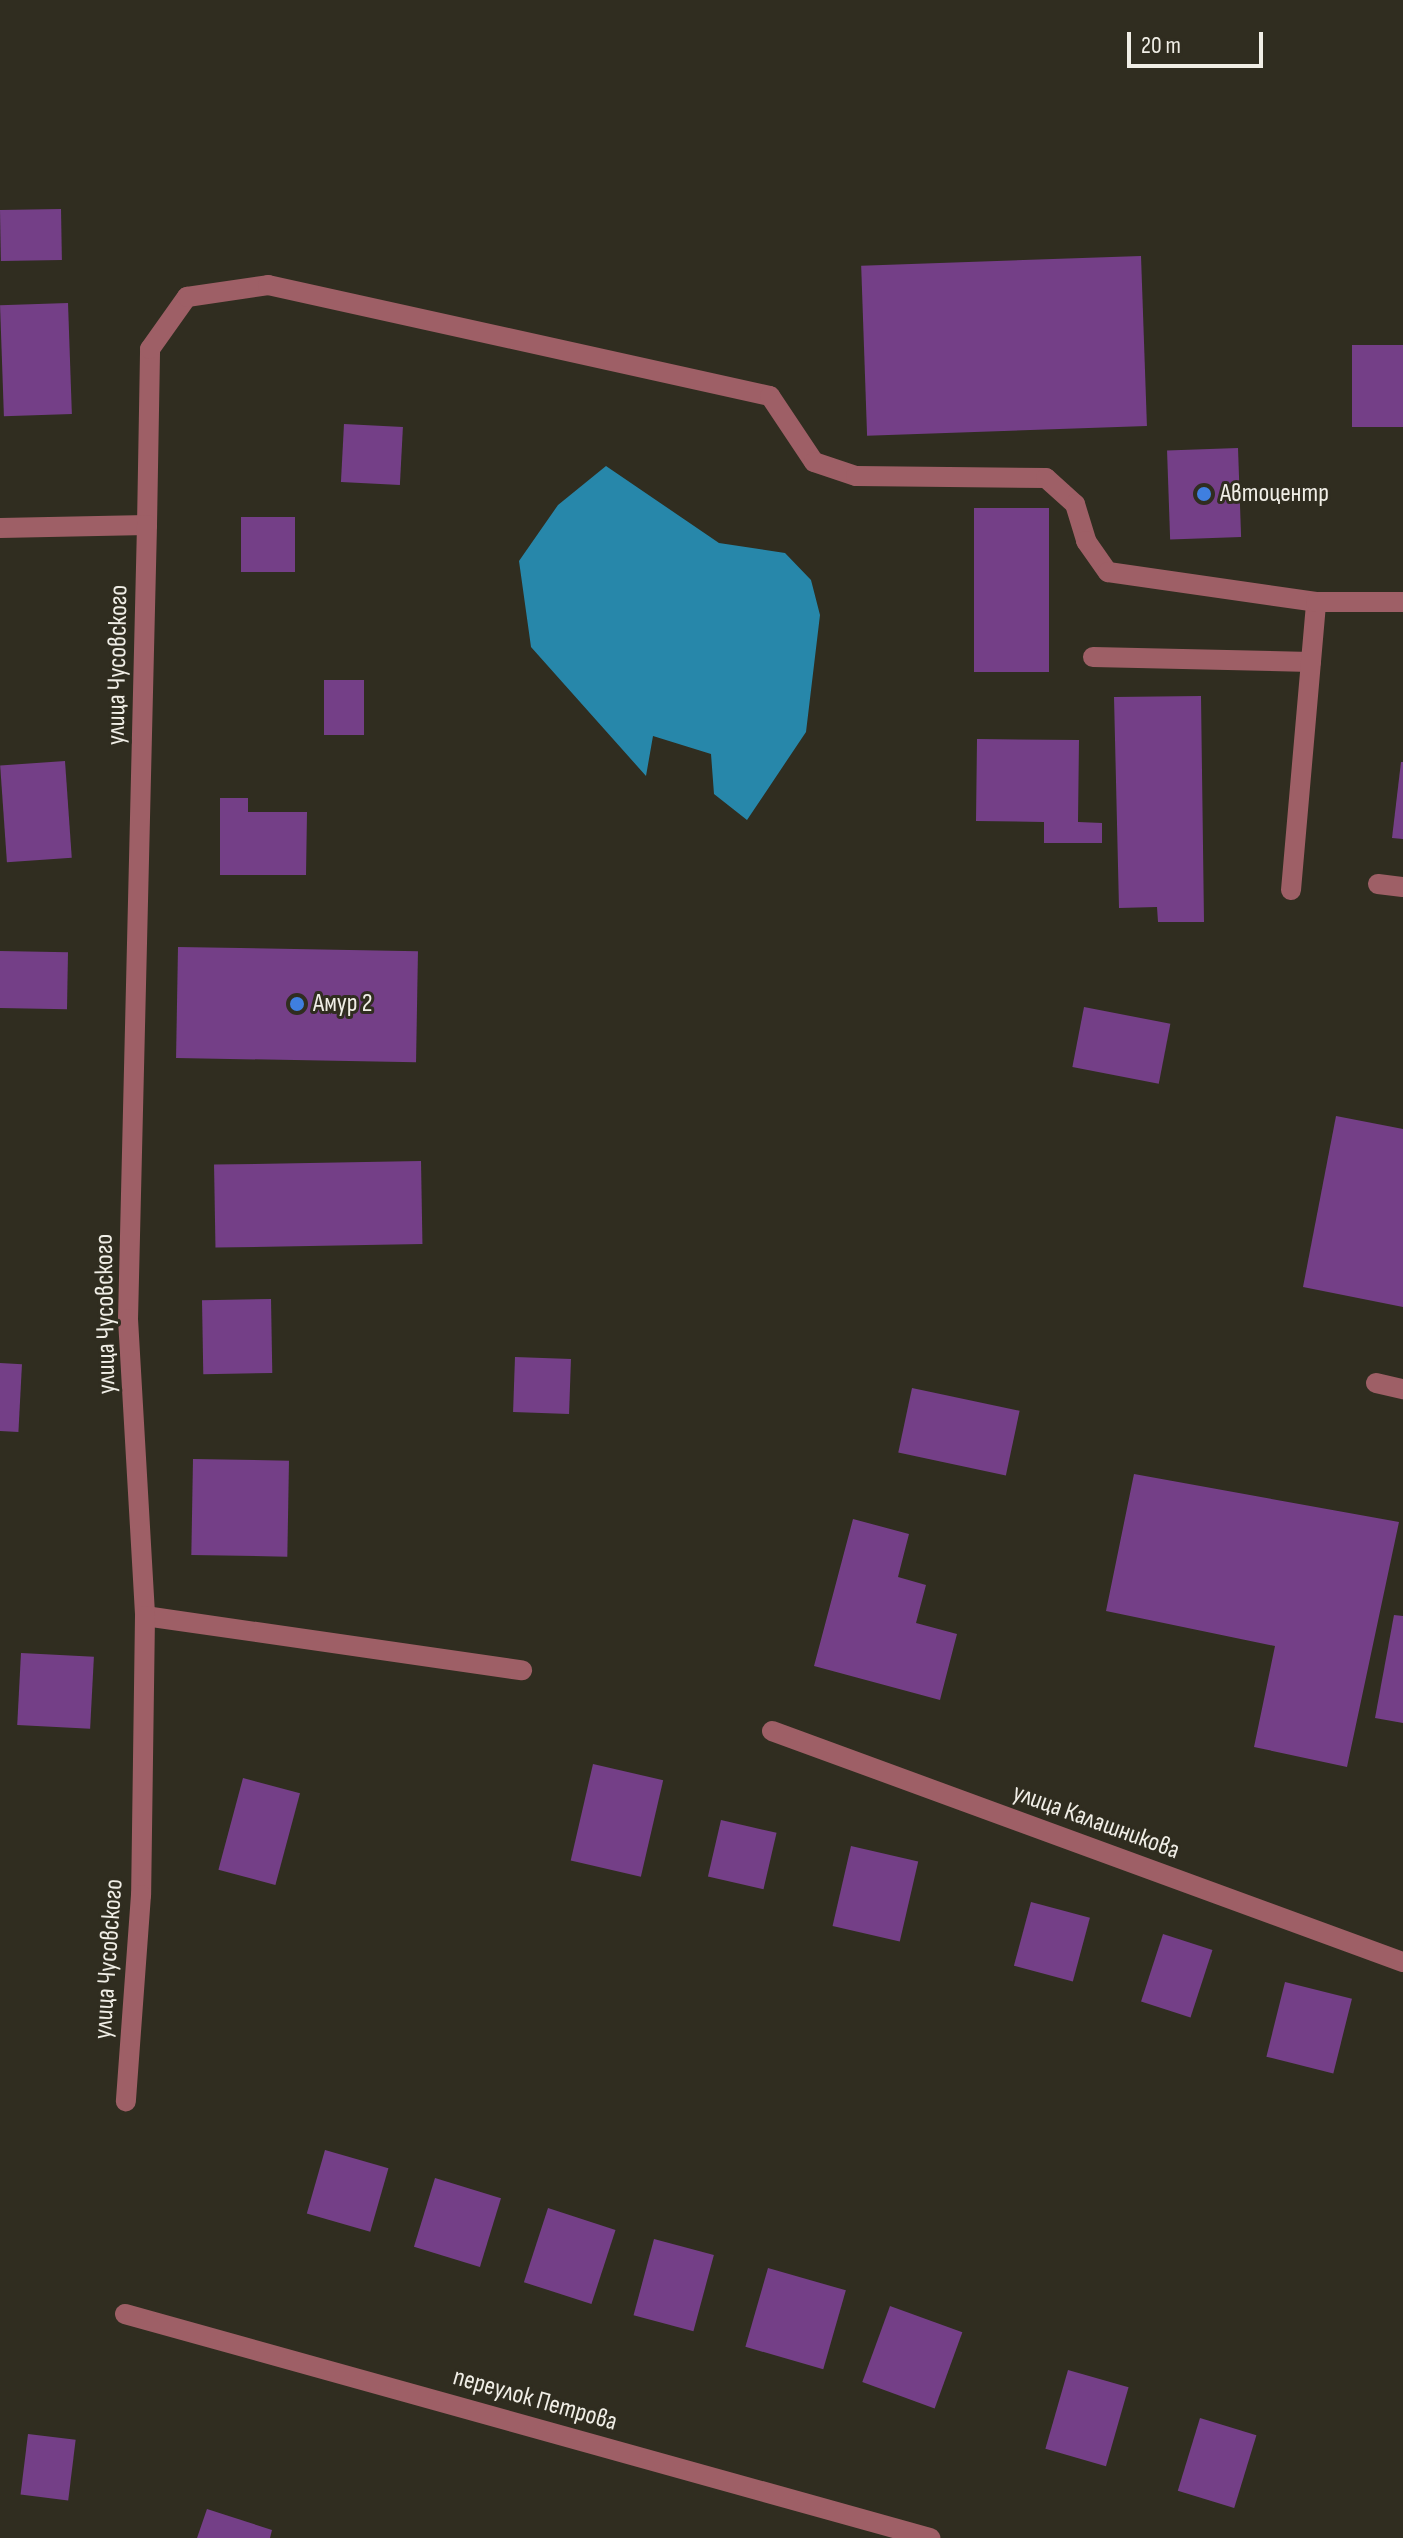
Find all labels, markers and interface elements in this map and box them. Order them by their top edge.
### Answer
scale bar [1131,16,1267,66]
text: 20 m [1141,31,1181,60]
place label: Автоцентр [1220,478,1329,510]
marker: Автоцентр [1195,485,1213,503]
street label: улица Чусовского [101,585,135,745]
place label: Амур 2 [313,988,372,1020]
marker: Амур 2 [288,995,306,1013]
street label: улица Чусовского [89,1234,123,1394]
street label: улица Калашникова [1008,1777,1184,1867]
street label: улица Чусовского [88,1878,130,2040]
street label: переулок Петрова [449,2362,621,2438]

